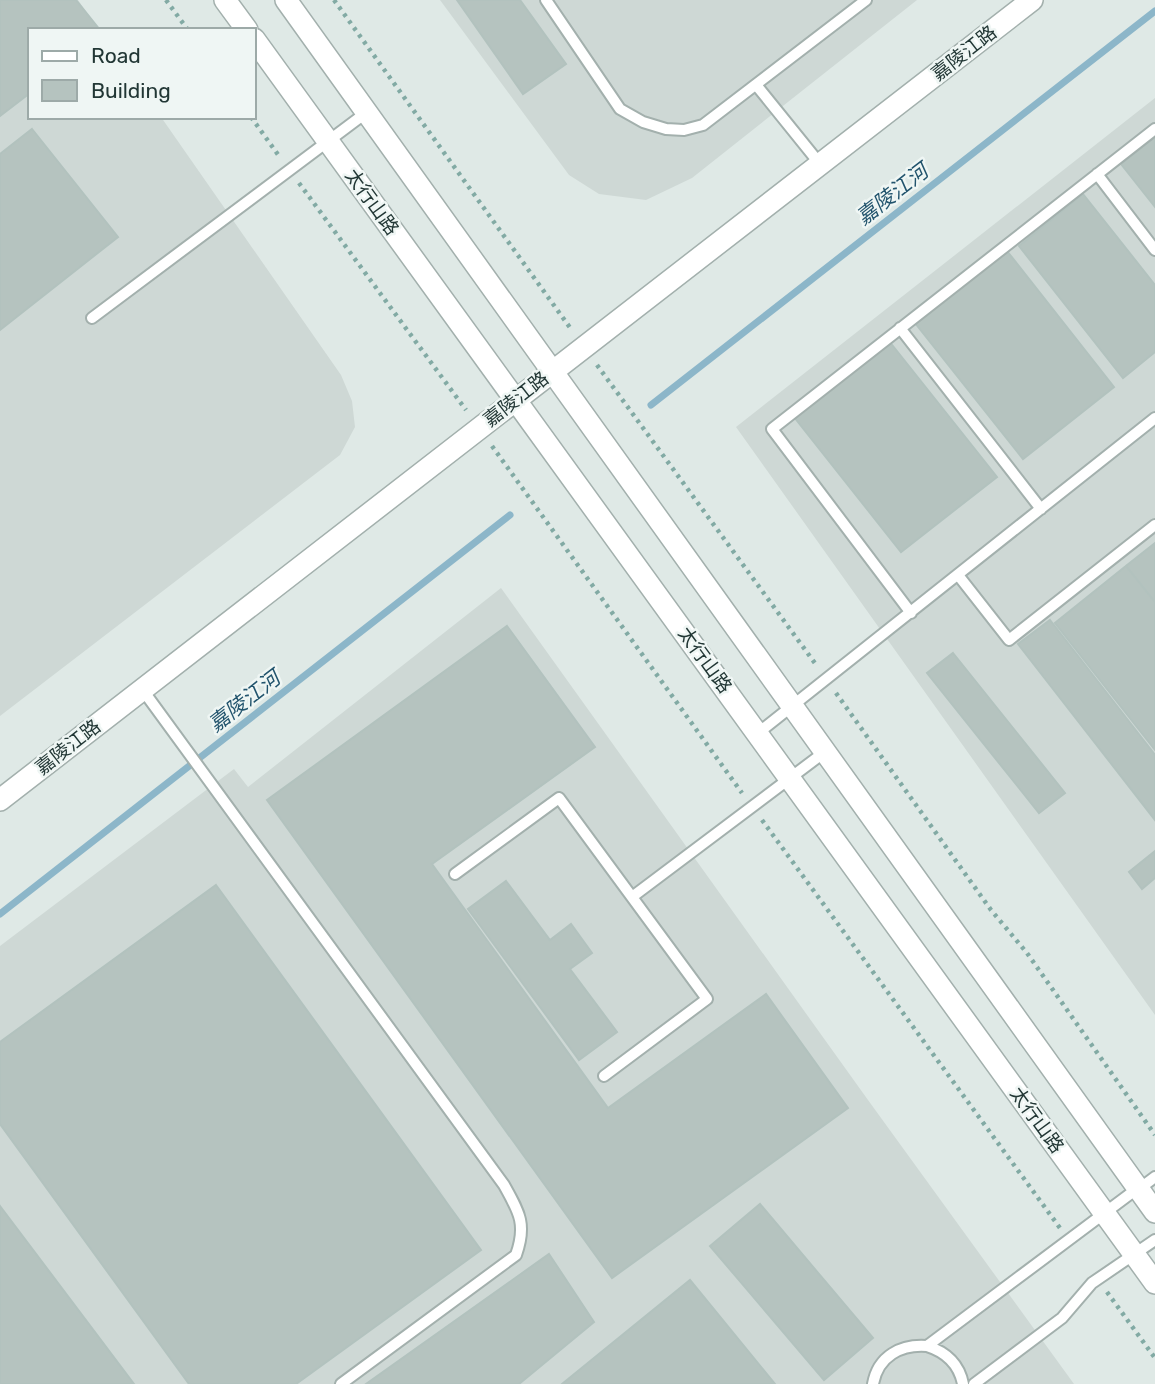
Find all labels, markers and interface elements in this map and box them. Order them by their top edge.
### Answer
street label: 嘉陵江路 [927,21,1001,85]
legend [28,28,256,119]
text: Road [91,43,141,68]
text: Building [91,78,171,103]
water label: 嘉陵江河 [851,156,936,230]
street label: 太行山路 [340,164,404,240]
street label: 嘉陵江路 [479,367,553,431]
street label: 太行山路 [673,622,737,698]
water label: 嘉陵江河 [203,663,288,737]
street label: 嘉陵江路 [31,715,105,779]
street label: 太行山路 [1005,1082,1069,1158]

